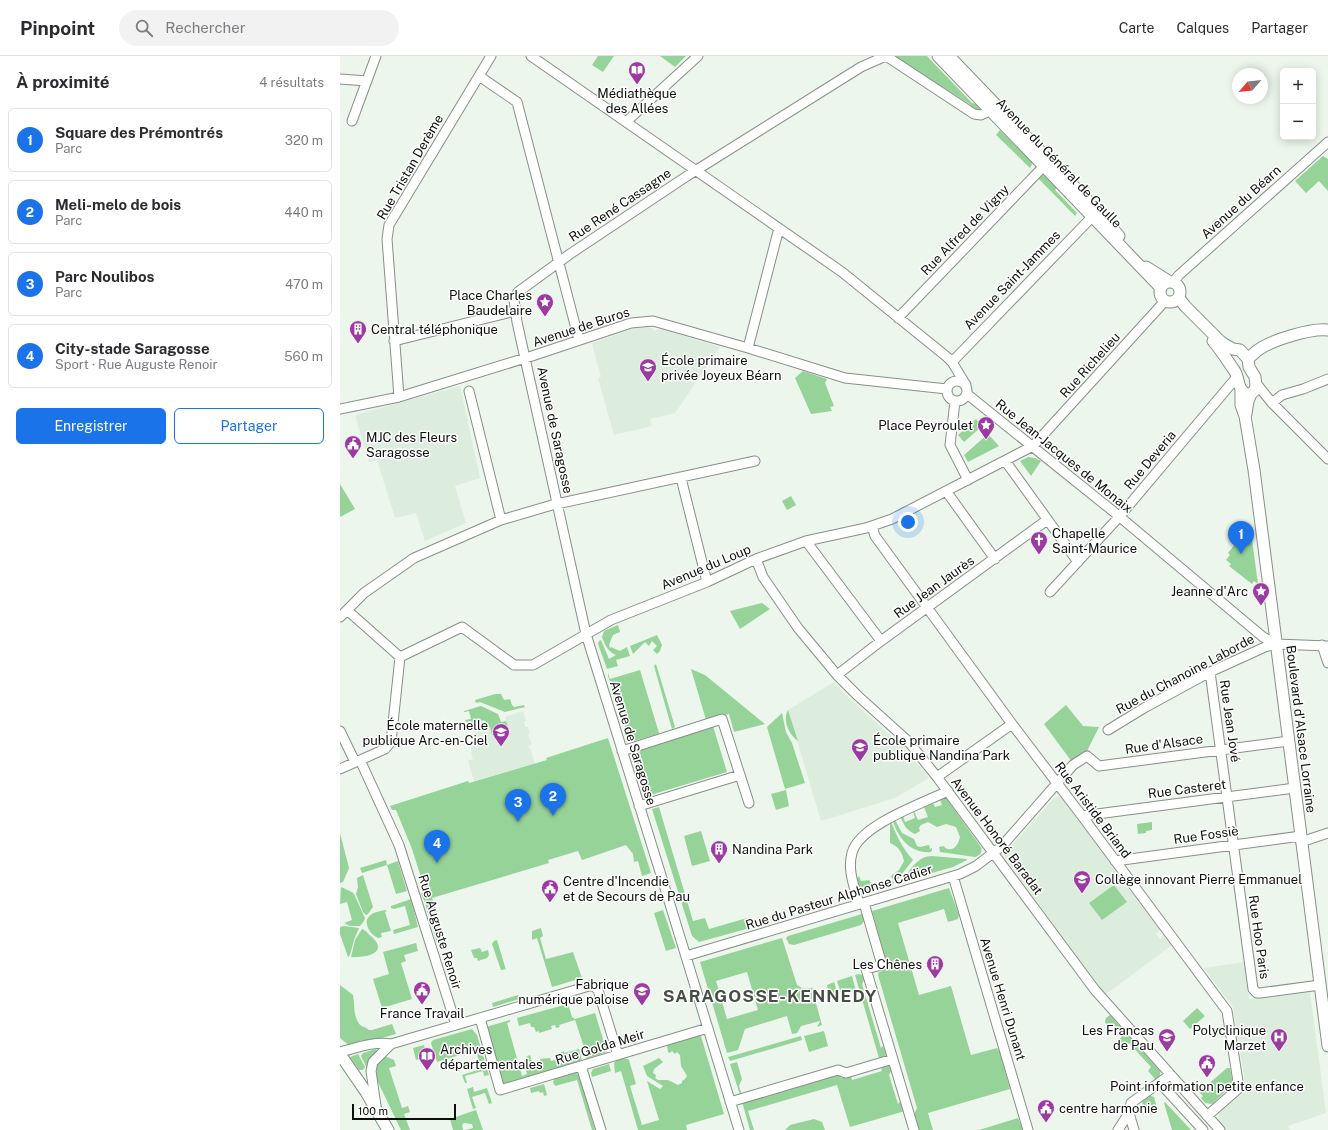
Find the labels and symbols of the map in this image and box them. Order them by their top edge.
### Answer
library icon: Médiathèque des Allées [627,60,647,85]
north arrow [1232,68,1268,104]
place label: Médiathèque des Allées [597,86,677,116]
street label: Avenue du Général de Gaulle [993,95,1125,231]
street label: Rue Tristan Derème [374,112,446,222]
street label: Avenue du Béarn [1198,162,1284,242]
street label: Rue René Cassagne [566,165,674,245]
street label: Rue Alfred de Vigny [918,182,1012,278]
street label: Avenue Saint-Jammes [961,227,1063,333]
place label: Place Charles Baudelaire [449,288,532,318]
place icon: Place Charles Baudelaire [535,292,555,317]
street label: Avenue de Buros [531,304,631,350]
building icon: Central téléphonique [348,319,368,344]
place label: Central téléphonique [371,322,498,337]
street label: Rue Richelieu [1057,329,1123,401]
place label: École primaire privée Joyeux Béarn [661,352,782,383]
school or university icon: École primaire privée Joyeux Béarn [638,357,658,382]
street label: Avenue de Saragosse [534,365,576,495]
street label: Rue Jean-Jacques de Monaix [993,396,1135,516]
place icon: Place Peyroulet [976,415,996,440]
place label: Place Peyroulet [878,418,973,433]
street label: Rue Deveria [1121,428,1179,492]
place label: MJC des Fleurs Saragosse [366,430,457,460]
public building icon: MJC des Fleurs Saragosse [343,434,363,459]
your location [898,512,918,532]
pin: 1 [1228,521,1254,554]
place label: Chapelle Saint-Maurice [1052,526,1137,556]
church icon: Chapelle Saint-Maurice [1029,530,1049,555]
street label: Avenue du Loup [659,541,753,593]
street label: Rue Jean Jaurès [891,553,977,621]
place icon: Jeanne d'Arc [1251,581,1271,606]
place label: Jeanne d'Arc [1171,584,1248,599]
street label: Rue du Chanoine Laborde [1113,631,1257,717]
street label: Boulevard d'Alsace Lorraine [1283,644,1319,814]
street label: Avenue de Saragosse [607,679,659,807]
street label: Rue Jean Jové [1217,679,1243,763]
place label: École maternelle publique Arc-en-Ciel [362,717,488,748]
school or university icon: École maternelle publique Arc-en-Ciel [491,722,511,747]
street label: Rue d'Alsace [1124,731,1204,757]
place label: École primaire publique Nandina Park [873,732,1010,763]
school or university icon: École primaire publique Nandina Park [850,737,870,762]
street label: Rue Aristide Briand [1052,759,1134,861]
street label: Avenue Honoré Baradat [948,774,1046,898]
street label: Rue Casteret [1147,777,1227,801]
pin: 2 [540,783,566,816]
pin: 3 [505,789,531,822]
street label: Rue Fossiè [1173,823,1239,847]
pin: 4 [424,830,450,863]
building icon: Nandina Park [709,839,729,864]
place label: Nandina Park [732,842,813,857]
street label: Rue du Pasteur Alphonse Cadier [744,861,934,933]
school or university icon: Collège innovant Pierre Emmanuel [1072,869,1092,894]
place label: Collège innovant Pierre Emmanuel [1095,872,1302,887]
street label: Rue Auguste Renoir [415,873,465,991]
place label: Centre d'Incendie et de Secours de Pau [563,874,690,904]
public building icon: Centre d'Incendie et de Secours de Pau [540,878,560,903]
street label: Rue Hoo Paris [1246,894,1272,980]
street label: Avenue Henri Dunant [977,936,1029,1062]
building icon: Les Chênes [925,954,945,979]
place label: Les Chênes [853,957,922,972]
place label: Fabrique numérique paloise [518,977,629,1007]
public building icon: France Travail [412,980,432,1005]
school or university icon: Fabrique numérique paloise [632,981,652,1006]
district label: SARAGOSSE-KENNEDY [663,986,877,1006]
place label: France Travail [380,1006,464,1021]
place label: Les Francas de Pau [1082,1023,1154,1053]
place label: Polyclinique Marzet [1192,1023,1266,1053]
street label: Rue Golda Meir [554,1026,646,1068]
school or university icon: Les Francas de Pau [1157,1027,1177,1052]
hospital icon: Polyclinique Marzet [1269,1027,1289,1052]
place label: Archives départementales [440,1042,543,1072]
library icon: Archives départementales [417,1046,437,1071]
public building icon: Point information petite enfance [1197,1053,1217,1078]
place label: Point information petite enfance [1110,1079,1304,1094]
public building icon: centre harmonie [1036,1098,1056,1123]
place label: centre harmonie [1059,1101,1158,1116]
scale bar [352,1102,456,1121]

